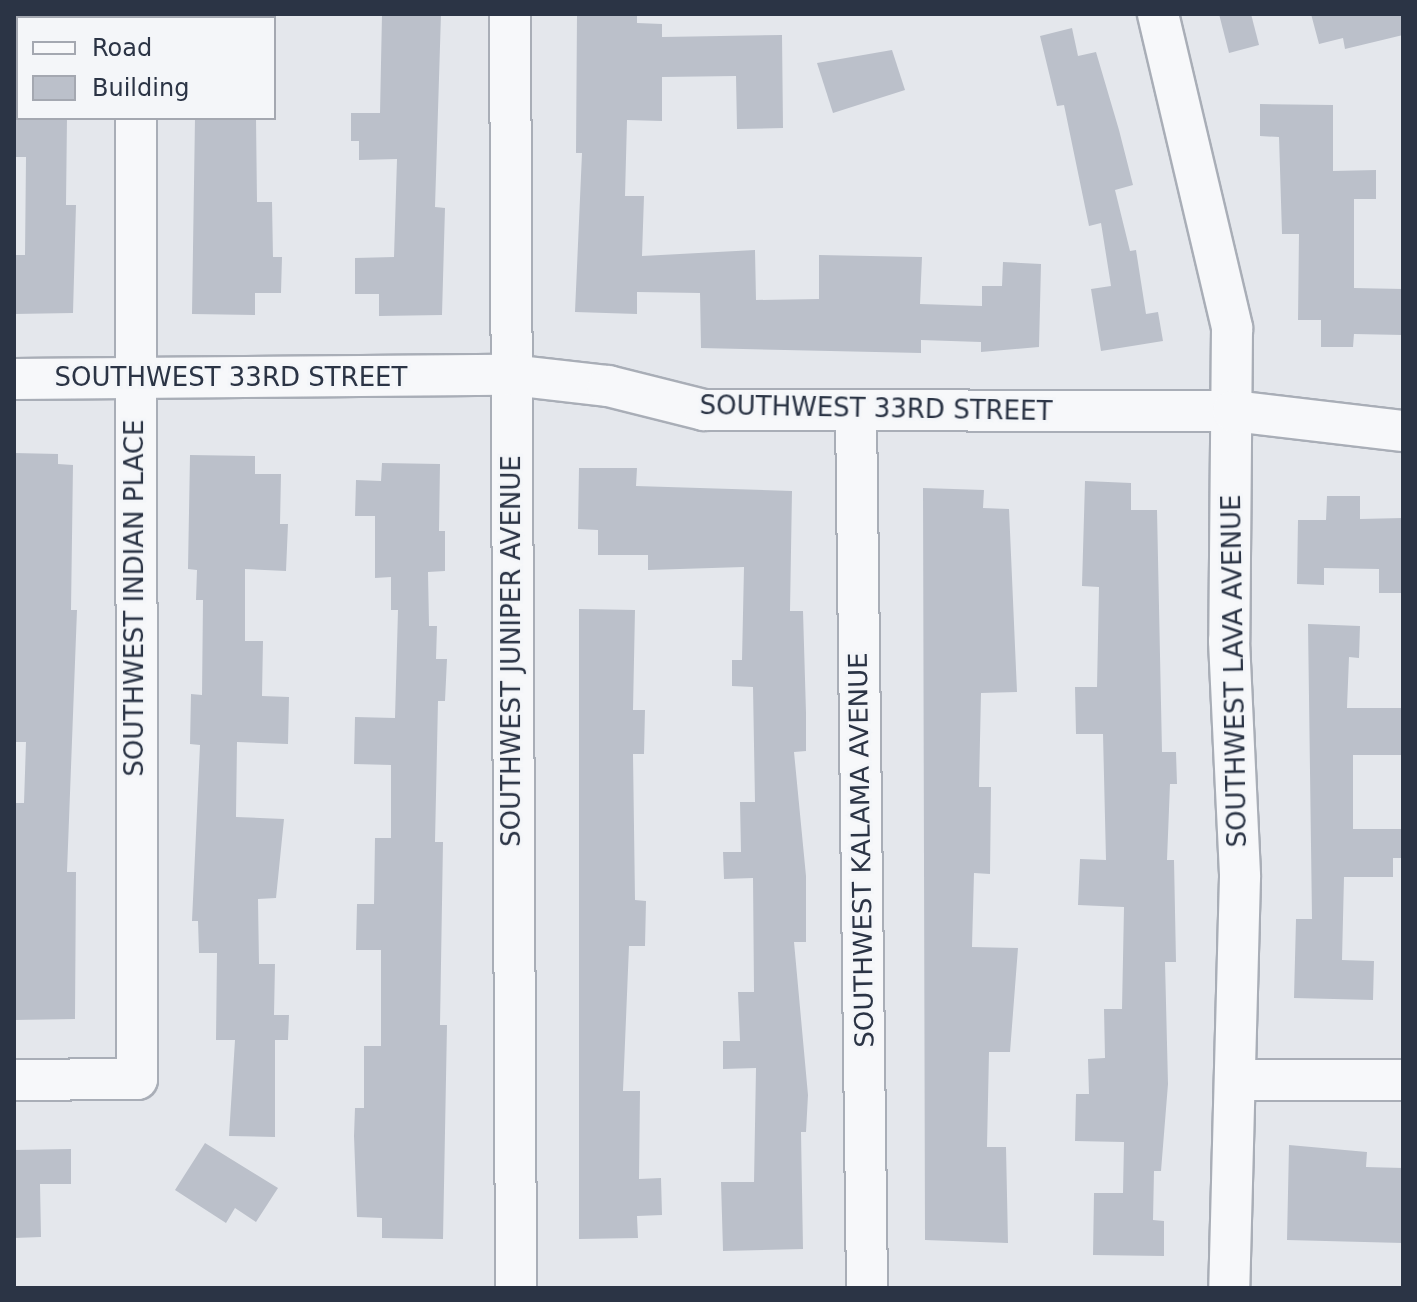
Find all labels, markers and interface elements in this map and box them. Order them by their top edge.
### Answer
legend [16,16,276,120]
text: Road [92,34,152,62]
text: Building [92,74,189,102]
street label: SOUTHWEST 33RD STREET [55,362,407,394]
street label: SOUTHWEST 33RD STREET [699,390,1053,428]
street label: SOUTHWEST INDIAN PLACE [119,419,151,777]
street label: SOUTHWEST JUNIPER AVENUE [496,455,528,847]
street label: SOUTHWEST LAVA AVENUE [1216,494,1254,848]
street label: SOUTHWEST KALAMA AVENUE [843,652,881,1048]

